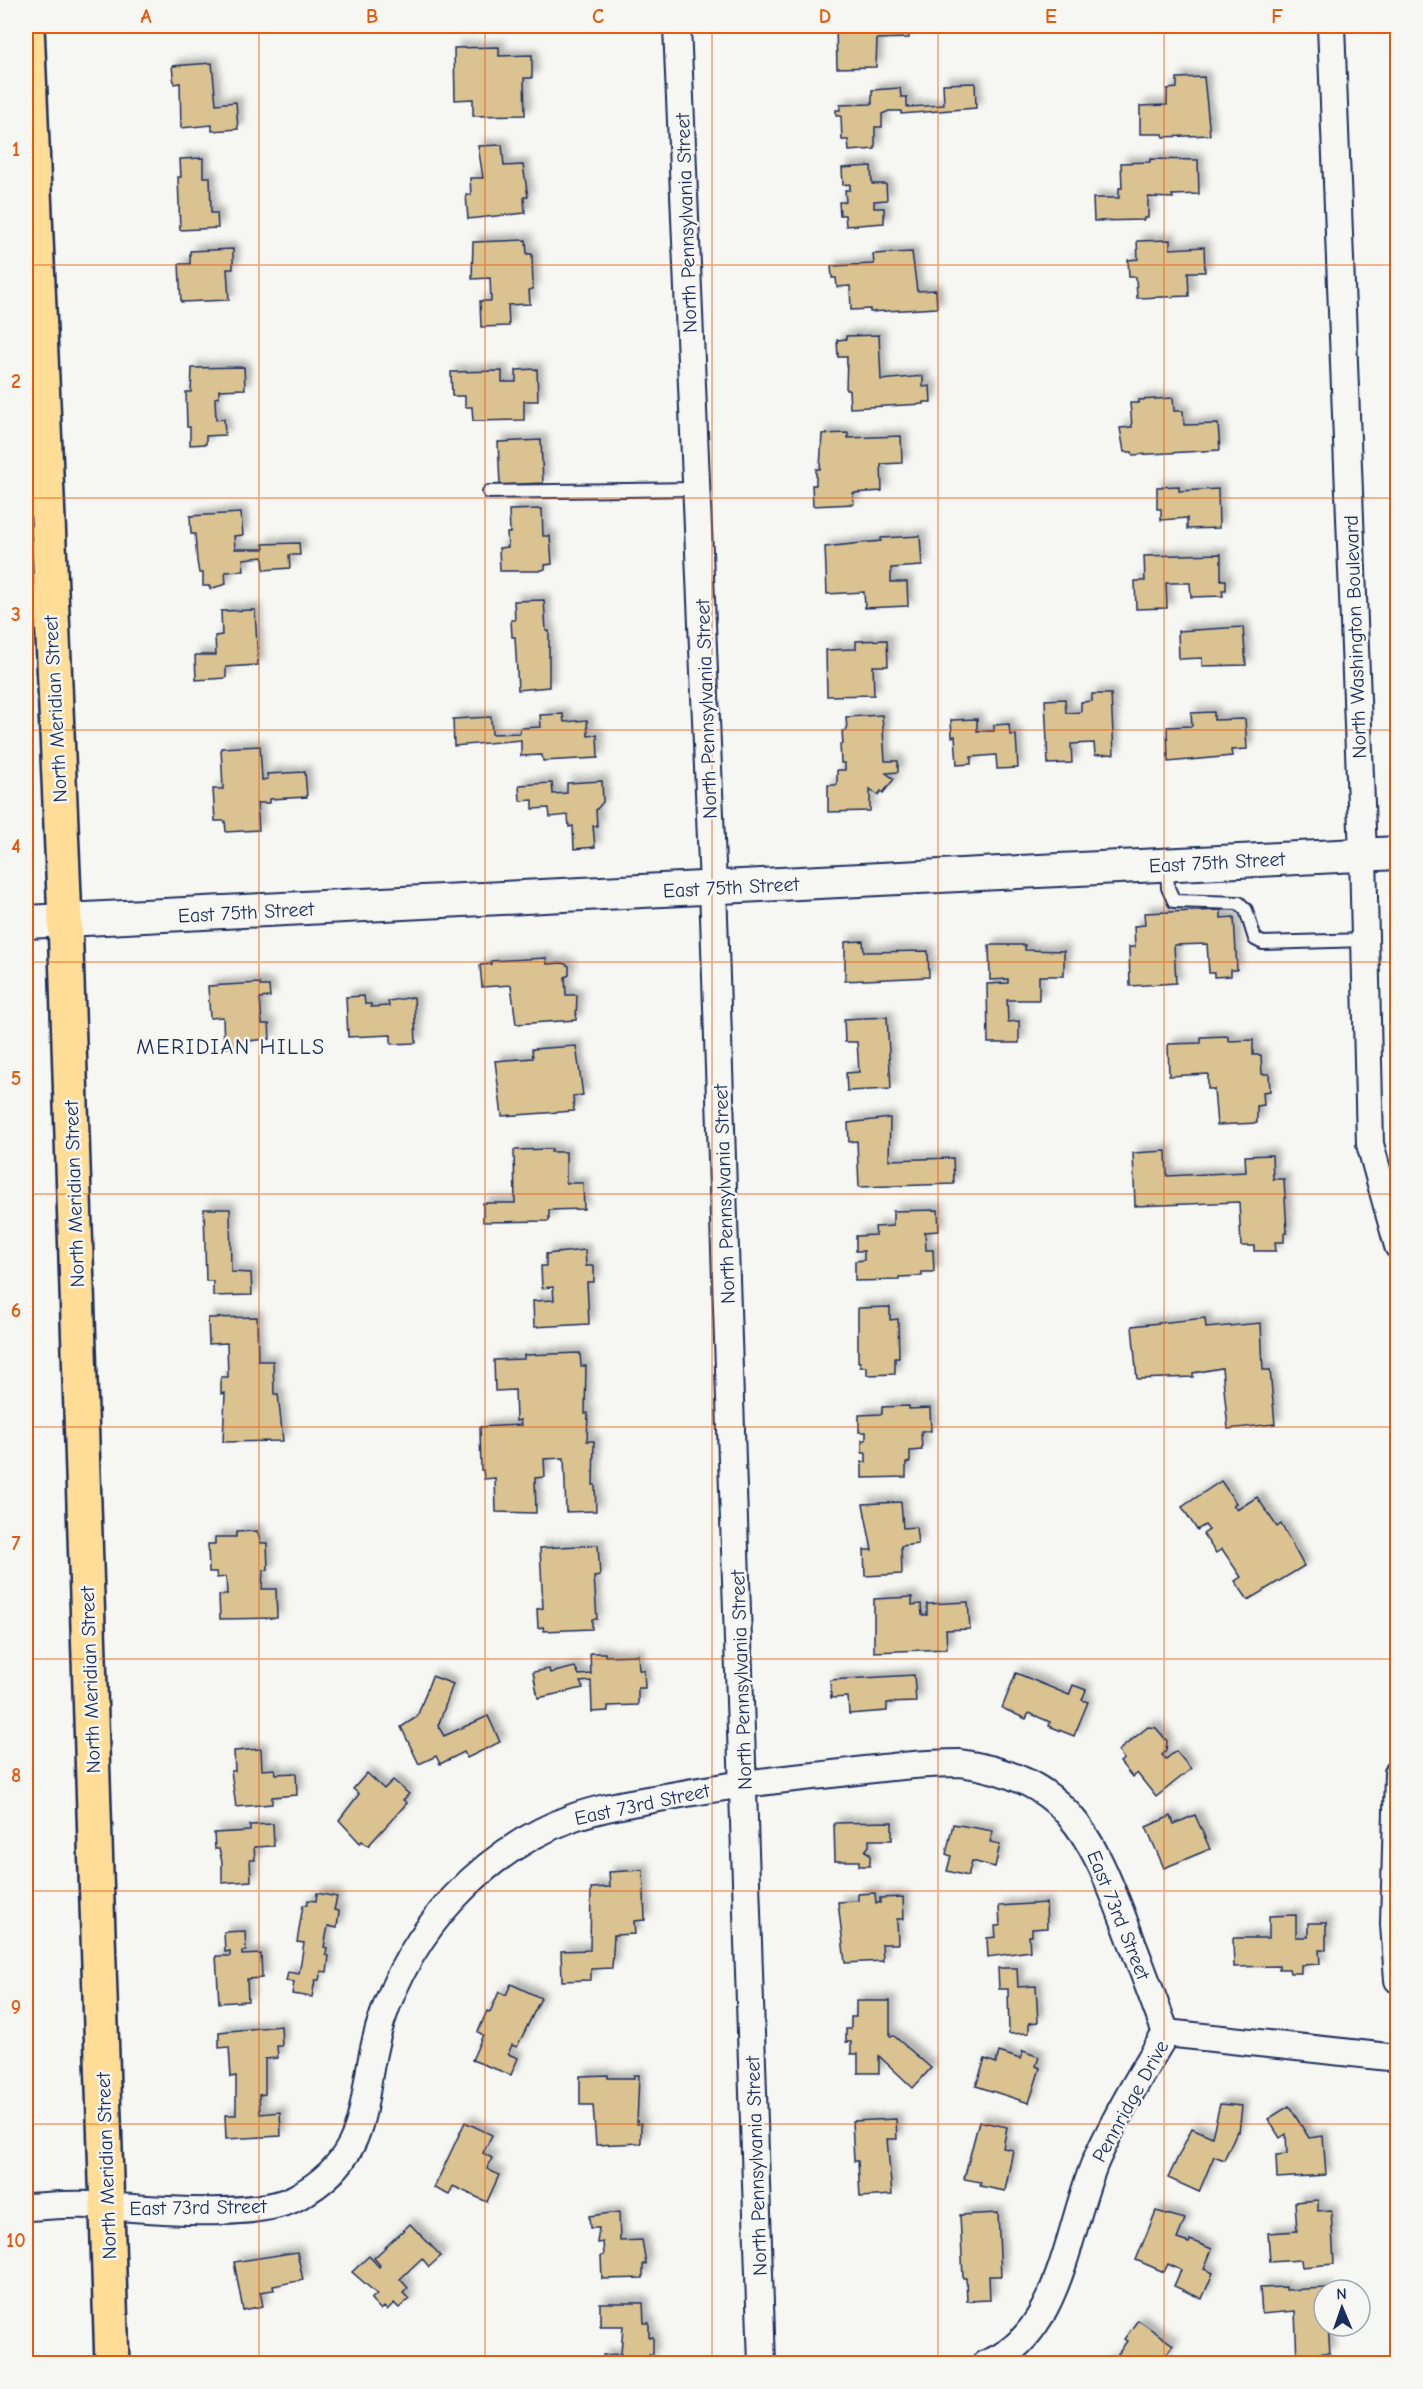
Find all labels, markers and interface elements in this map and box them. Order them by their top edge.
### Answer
text: A [140,5,152,28]
text: B [366,5,378,28]
text: C [592,5,604,28]
text: D [819,5,831,28]
text: E [1045,5,1057,28]
text: F [1271,5,1283,28]
street label: North Pennsylvania Street [671,111,702,333]
text: 1 [12,138,20,161]
text: 2 [11,370,21,393]
street label: North Washington Boulevard [1340,515,1371,759]
street label: North Pennsylvania Street [691,597,722,819]
text: 3 [11,603,21,626]
street label: North Meridian Street [39,614,72,803]
text: 4 [11,835,21,858]
street label: East 75th Street [1148,847,1287,878]
street label: East 75th Street [662,872,801,903]
street label: East 75th Street [177,897,316,928]
district label: MERIDIAN HILLS [136,1034,326,1060]
text: 5 [11,1067,21,1090]
street label: North Pennsylvania Street [709,1082,740,1304]
street label: North Meridian Street [60,1099,89,1288]
text: 6 [11,1299,21,1322]
text: 7 [12,1532,21,1555]
street label: North Pennsylvania Street [726,1568,757,1790]
street label: North Meridian Street [76,1585,105,1774]
text: 8 [11,1764,21,1787]
street label: East 73rd Street [573,1779,713,1830]
street label: East 73rd Street [1082,1847,1155,1984]
text: 9 [11,1996,21,2019]
street label: Pennridge Drive [1087,2036,1173,2166]
street label: North Pennsylvania Street [741,2054,772,2276]
street label: North Meridian Street [92,2071,121,2260]
street label: East 73rd Street [129,2195,268,2220]
text: 10 [6,2229,26,2252]
north arrow [1312,2278,1372,2338]
text: N [1336,2285,1347,2303]

